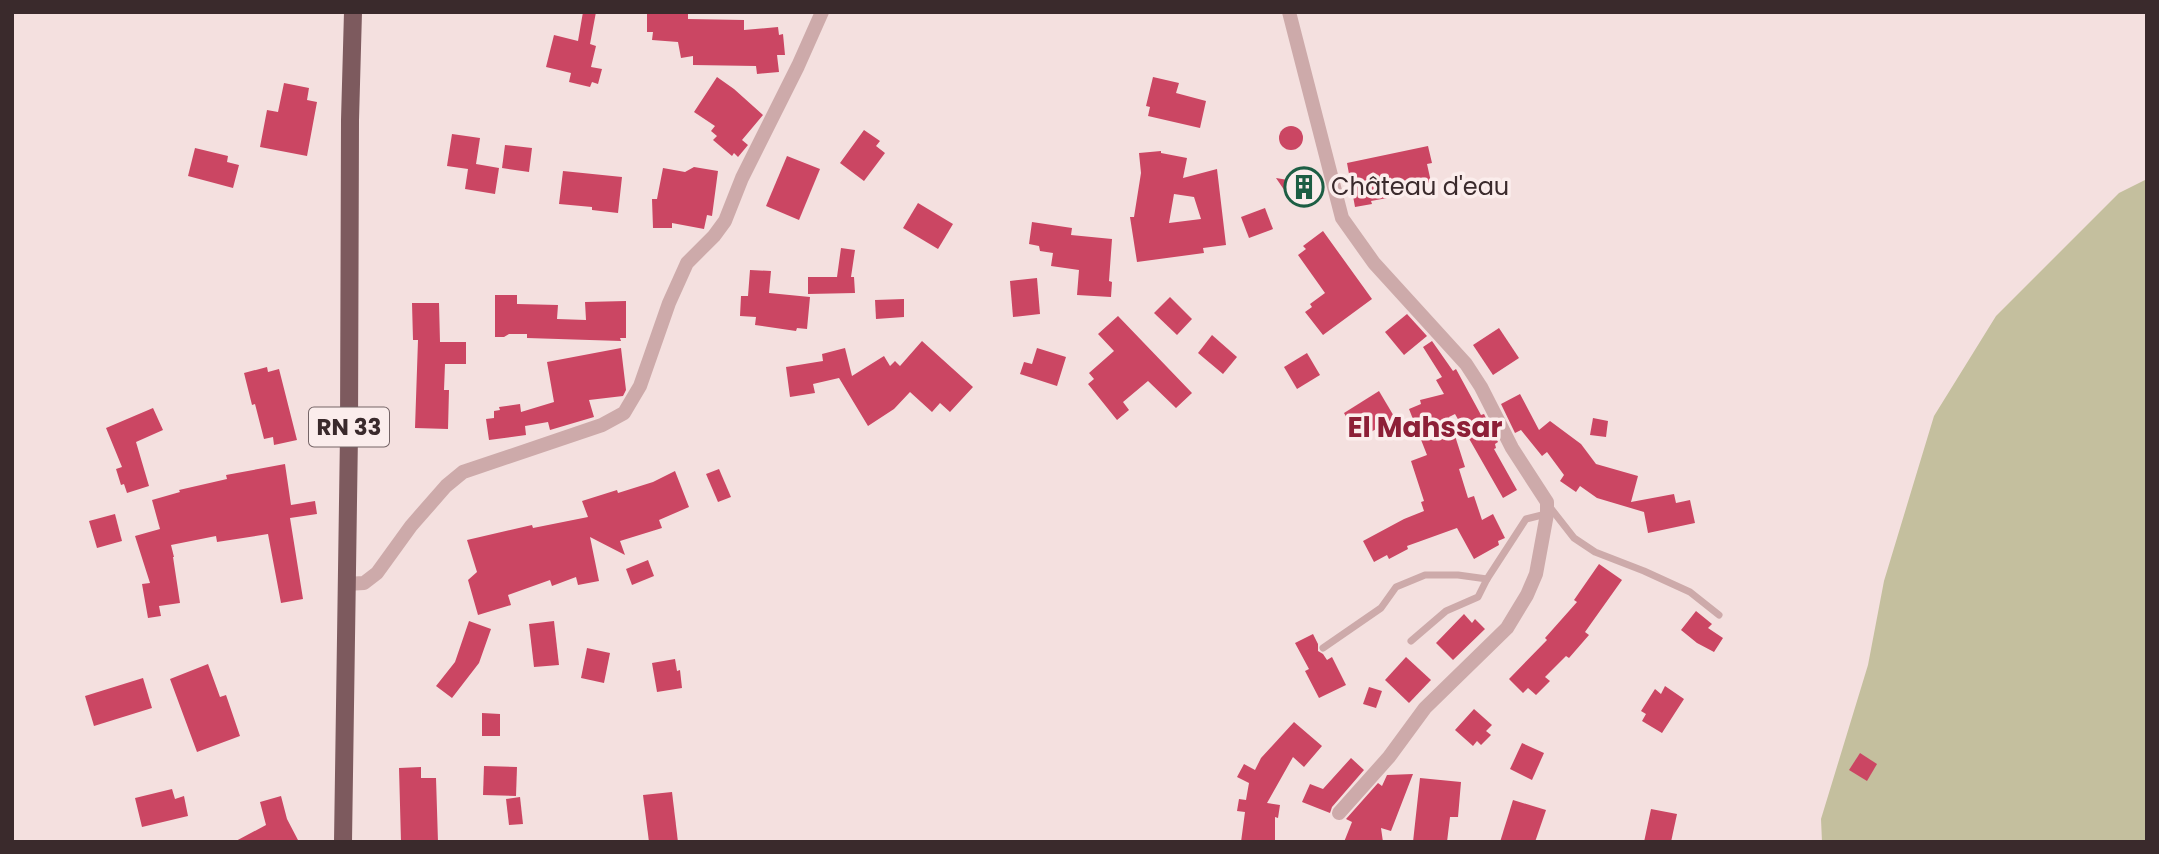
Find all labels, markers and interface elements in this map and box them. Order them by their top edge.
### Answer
building icon: Château d'eau [1283,166,1325,208]
place label: Château d'eau [1331,170,1509,203]
road number: RN 33 [309,408,389,446]
district label: El Mahssar [1347,408,1503,447]

